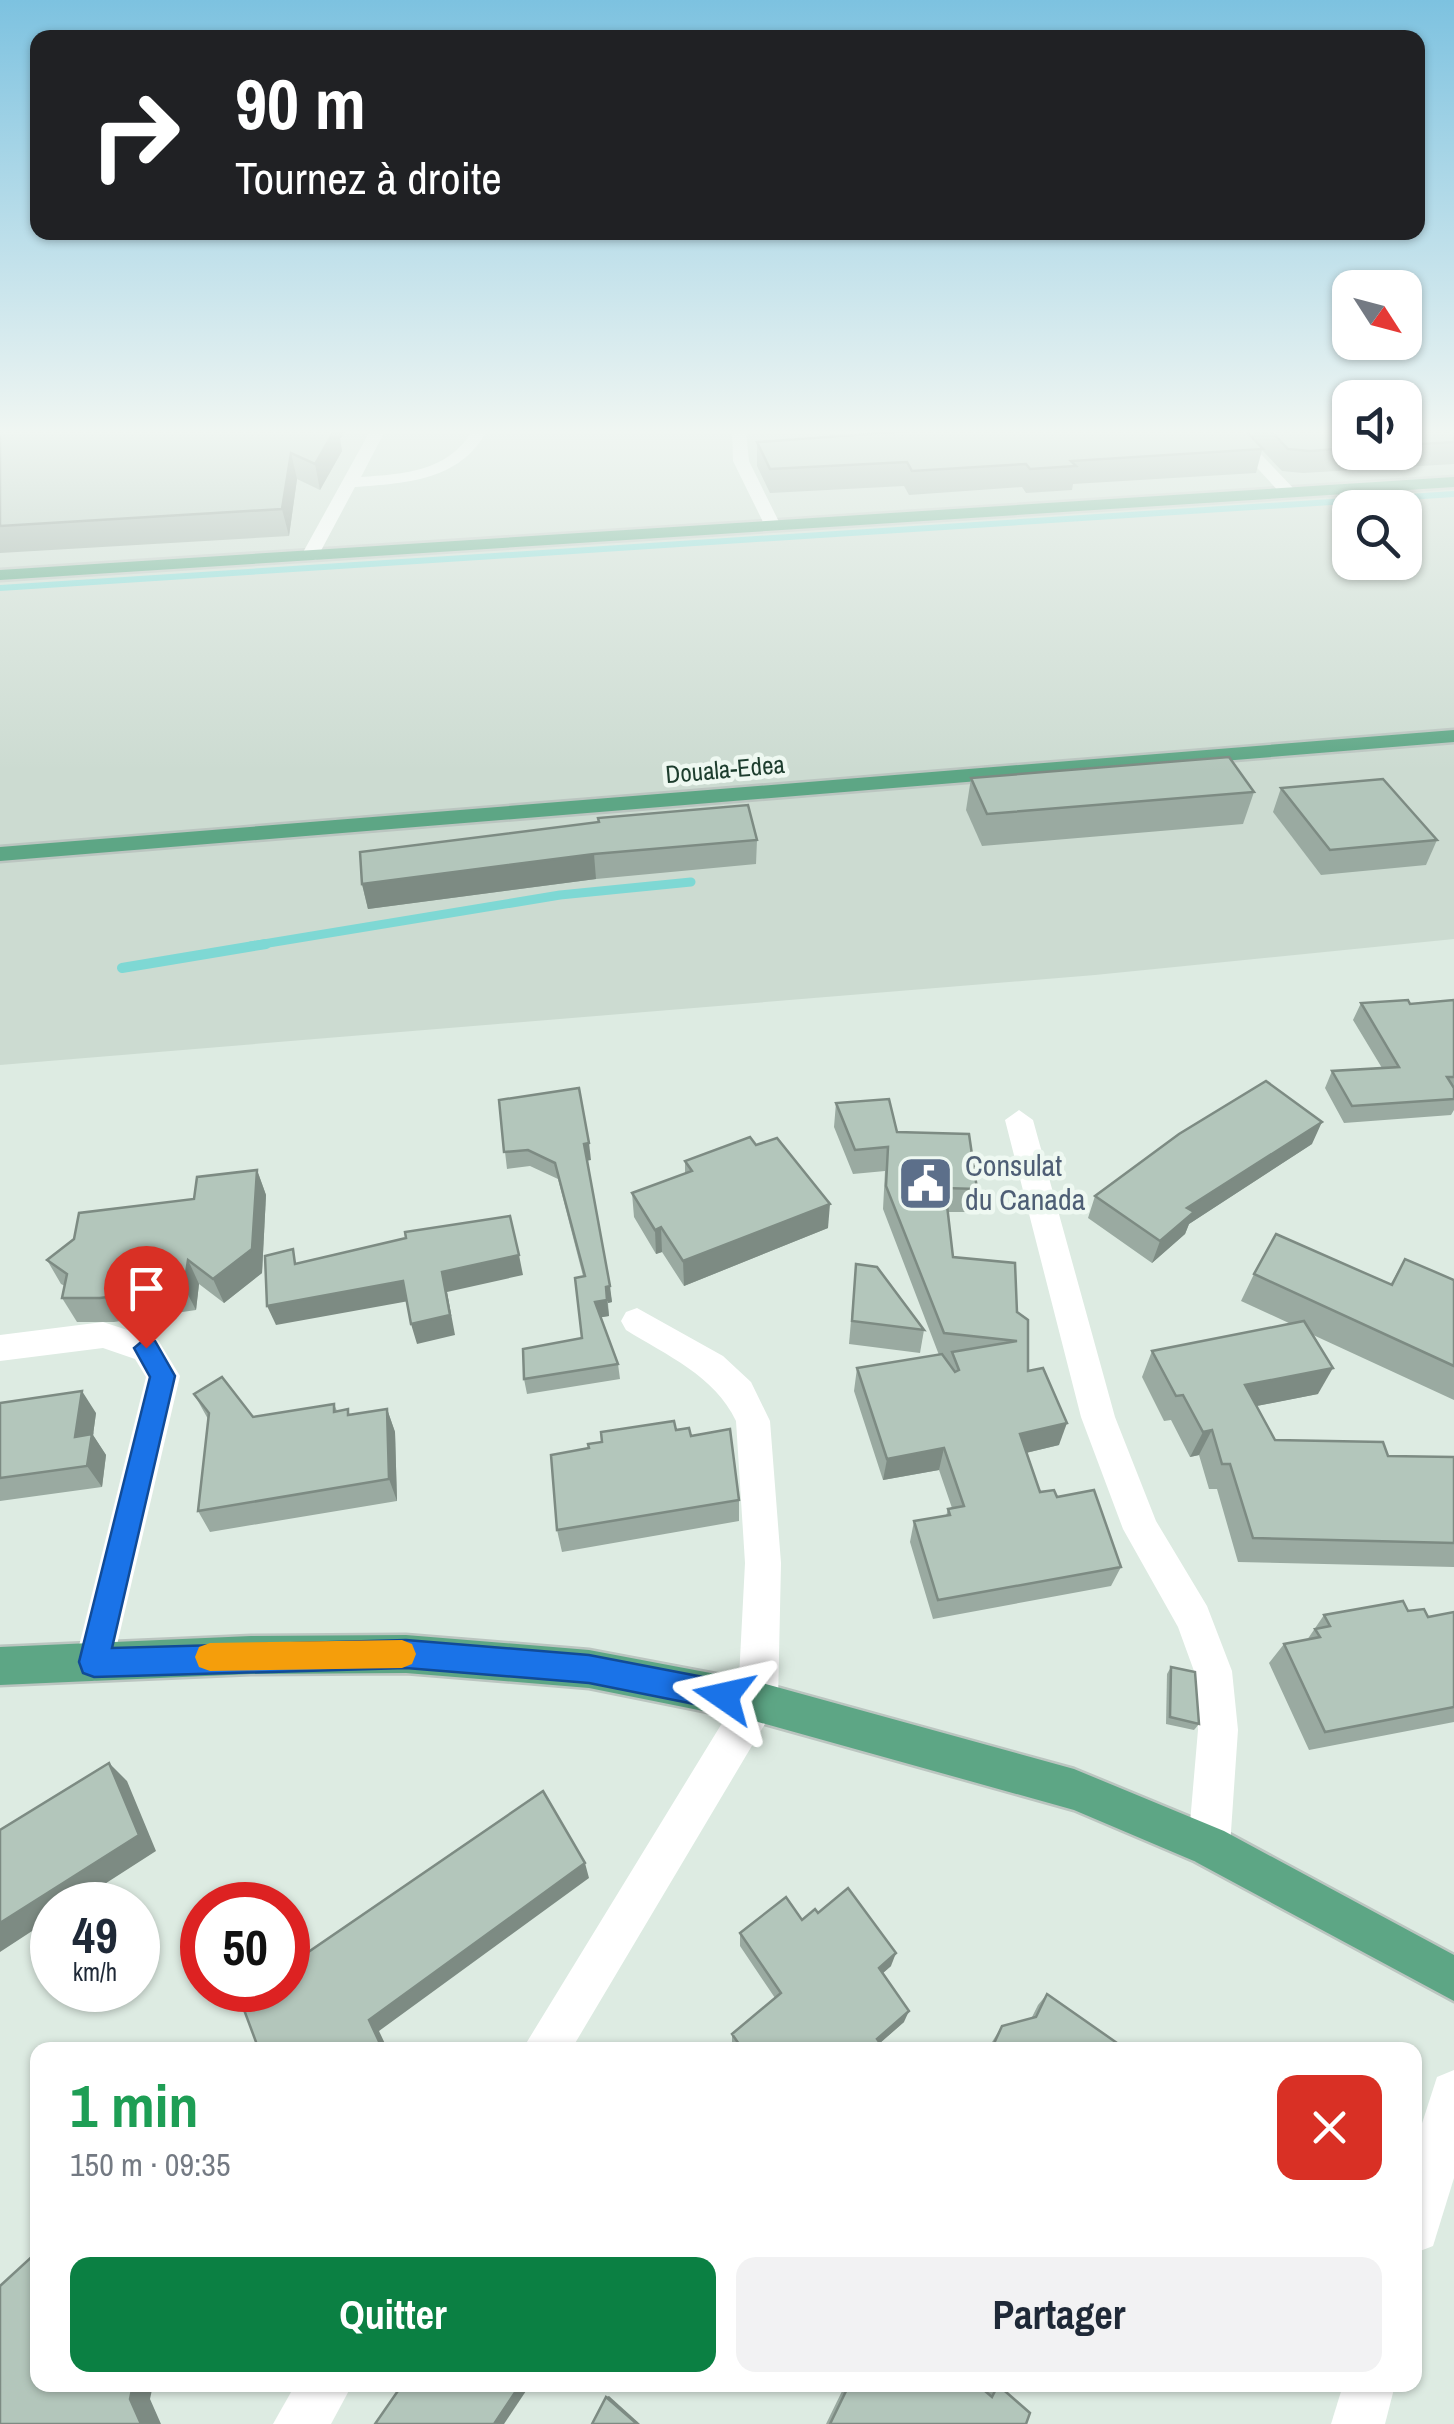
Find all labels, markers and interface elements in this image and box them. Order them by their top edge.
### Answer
text: 90 m [235,57,366,151]
icon: right [70,70,200,200]
text: Tournez à droite [235,147,502,208]
north arrow [1332,270,1422,360]
map controls [1332,270,1422,580]
button: sound [1332,380,1422,470]
button: search [1332,490,1422,580]
street label: Douala-Edea [664,747,787,791]
place label: Consulat du Canada [965,1145,1086,1219]
public building icon: Consulat du Canada [896,1153,956,1213]
pin [104,1246,189,1349]
icon: arrive [119,1261,174,1316]
position arrow [672,1644,776,1748]
speed limit sign: 50 [180,1882,310,2012]
text: 49 [72,1901,118,1969]
text: km/h [73,1955,117,1989]
text: 1 min [70,2065,199,2146]
button: close [1277,2075,1382,2180]
text: 150 m · 09:35 [70,2143,230,2186]
button: Quitter [70,2257,716,2372]
button: Partager [736,2257,1382,2372]

